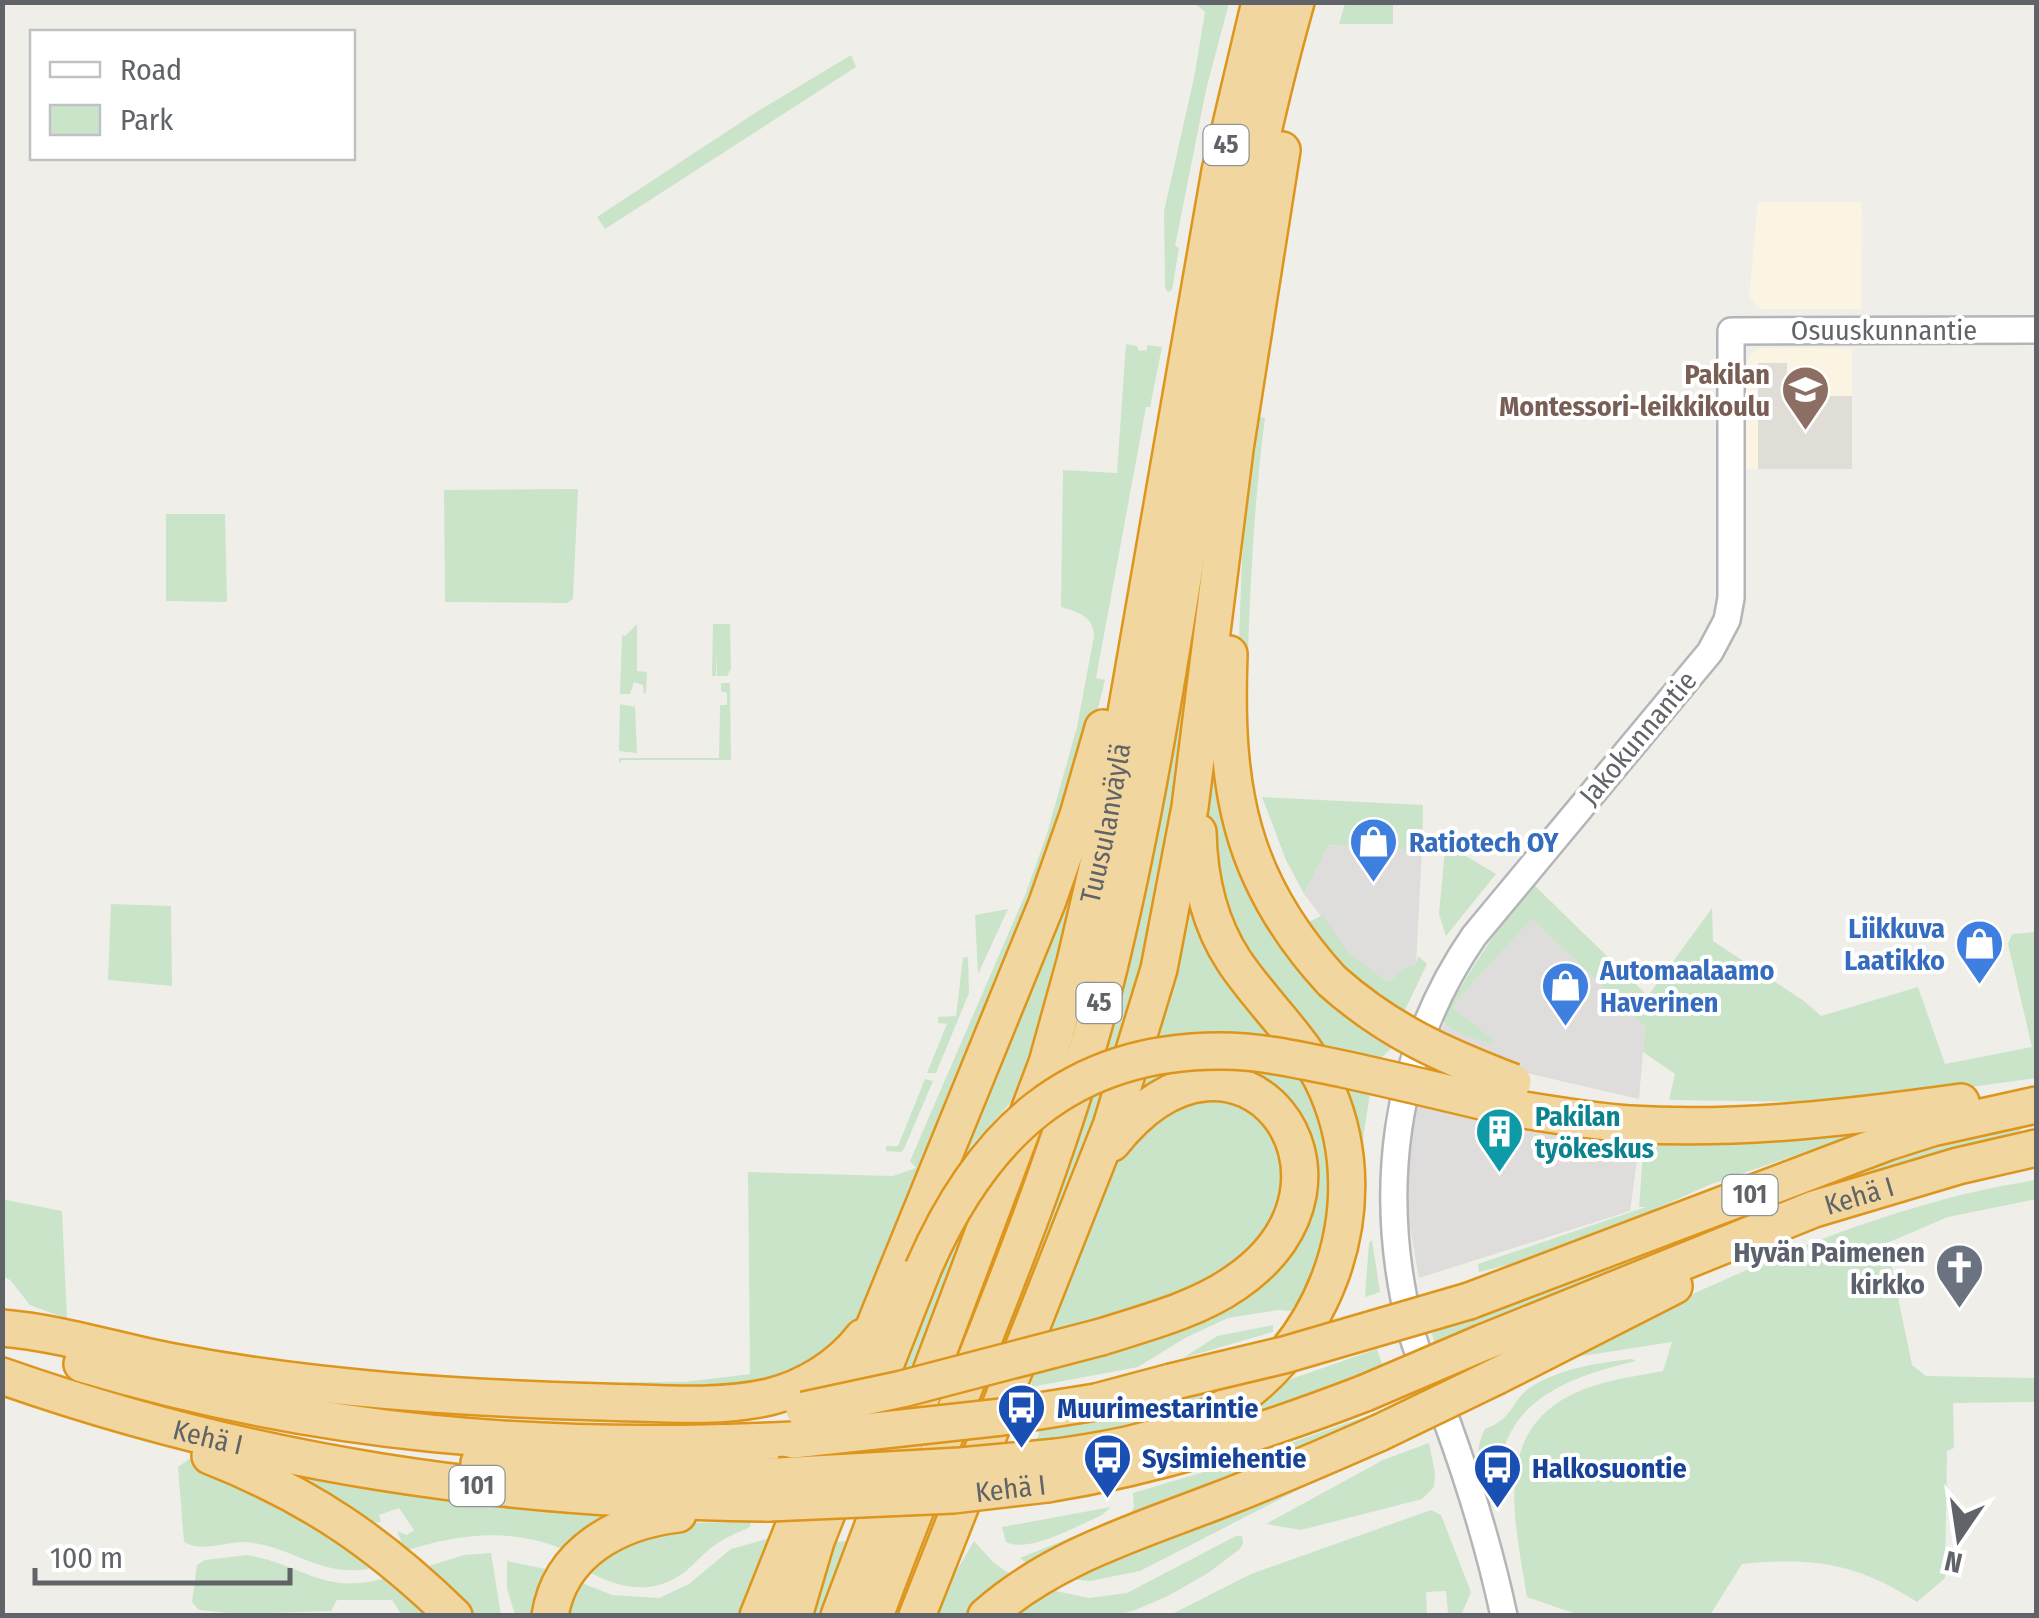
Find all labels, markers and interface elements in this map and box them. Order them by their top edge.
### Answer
legend [30,30,355,160]
text: Road [120,52,182,88]
text: Park [120,102,173,138]
road number: 45 [1204,125,1248,165]
street label: Osuuskunnantie [1791,314,1977,347]
place label: Pakilan Montessori-leikkikoulu [1499,358,1770,423]
school or university icon: Pakilan Montessori-leikkikoulu [1779,364,1831,432]
street label: Jakokunnantie [1573,664,1703,812]
street label: Tuusulanväylä [1073,741,1137,906]
shop icon: Ratiotech OY [1348,816,1400,884]
place label: Ratiotech OY [1409,826,1559,859]
place label: Liikkuva Laatikko [1844,912,1945,977]
shop icon: Liikkuva Laatikko [1954,918,2006,986]
place label: Automaalaamo Haverinen [1599,954,1774,1019]
shop icon: Automaalaamo Haverinen [1539,960,1591,1028]
road number: 45 [1076,983,1122,1023]
place label: Pakilan työkeskus [1535,1100,1654,1165]
building icon: Pakilan työkeskus [1474,1106,1526,1174]
street label: Kehä I [1820,1170,1898,1221]
road number: 101 [1722,1175,1778,1215]
place label: Hyvän Paimenen kirkko [1734,1236,1925,1301]
church icon: Hyvän Paimenen kirkko [1934,1242,1986,1310]
bus stop icon: Muurimestarintie [996,1382,1048,1450]
place label: Muurimestarintie [1057,1392,1259,1425]
street label: Kehä I [170,1413,246,1461]
bus stop icon: Sysimiehentie [1081,1432,1133,1500]
place label: Sysimiehentie [1142,1442,1307,1475]
bus stop icon: Halkosuontie [1471,1442,1523,1510]
place label: Halkosuontie [1532,1452,1687,1485]
road number: 101 [450,1466,504,1506]
street label: Kehä I [973,1468,1047,1509]
north arrow [1909,1488,2009,1588]
scale bar [35,1523,290,1585]
text: 100 m [50,1540,123,1576]
text: N [1942,1544,1965,1580]

